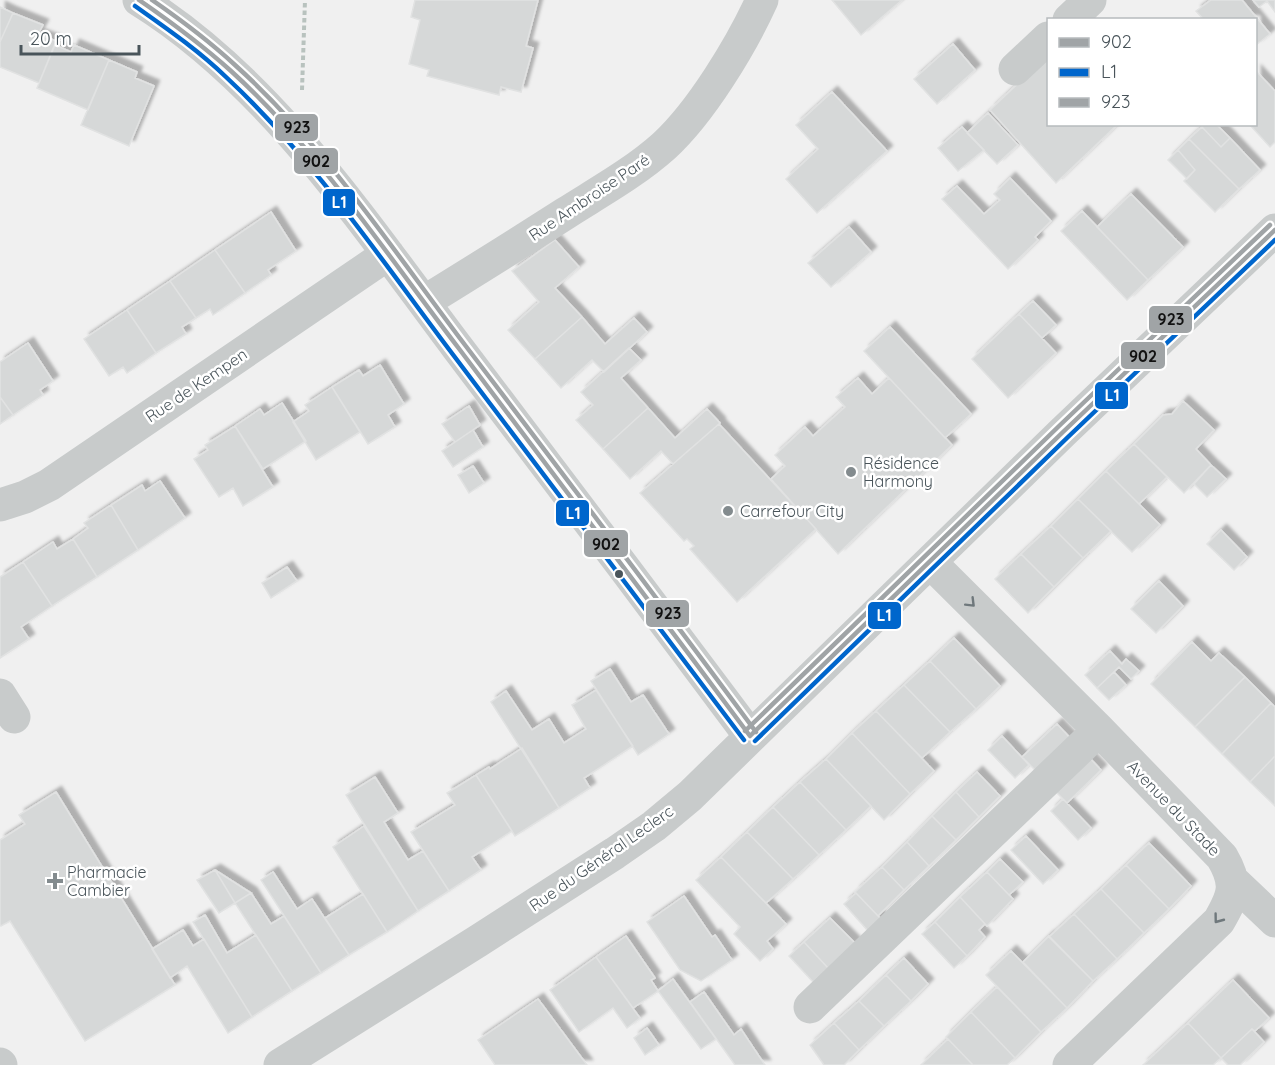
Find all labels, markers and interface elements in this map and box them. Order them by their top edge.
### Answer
scale bar [21,18,140,56]
legend [1047,18,1257,126]
text: 20 m [30,27,72,50]
text: 902 [1101,30,1132,53]
text: L1 [1101,60,1117,83]
text: 923 [1101,90,1130,113]
line badge: 923 [274,113,319,142]
text: 923 [284,117,310,137]
line badge: 902 [293,147,339,175]
street label: Rue Ambroise Paré [525,149,653,245]
text: 902 [302,151,330,171]
line badge: L1 [322,188,356,217]
text: L1 [331,192,347,212]
line badge: 923 [1148,305,1193,334]
text: 923 [1158,309,1184,329]
line badge: 902 [1120,341,1166,370]
street label: Rue de Kempen [141,344,251,426]
text: 902 [1129,346,1157,366]
line badge: L1 [1094,381,1129,410]
text: L1 [1104,385,1120,405]
place label: Résidence Harmony [863,453,939,491]
marker: Résidence Harmony [844,465,858,479]
line badge: L1 [555,499,590,527]
place label: Carrefour City [740,501,844,521]
text: L1 [565,503,581,523]
marker: Carrefour City [721,504,735,518]
line badge: 902 [583,529,629,558]
text: 902 [592,534,620,554]
unlabelled marker [613,568,625,580]
one-way arrow [964,595,975,606]
line badge: 923 [645,599,690,628]
line badge: L1 [867,601,902,630]
text: 923 [655,603,681,623]
text: L1 [876,605,892,625]
street label: Avenue du Stade [1123,756,1225,860]
street label: Rue du Général Leclerc [525,801,677,915]
place label: Pharmacie Cambier [67,862,147,900]
marker: Pharmacie Cambier [48,874,62,888]
one-way arrow [1214,913,1225,924]

